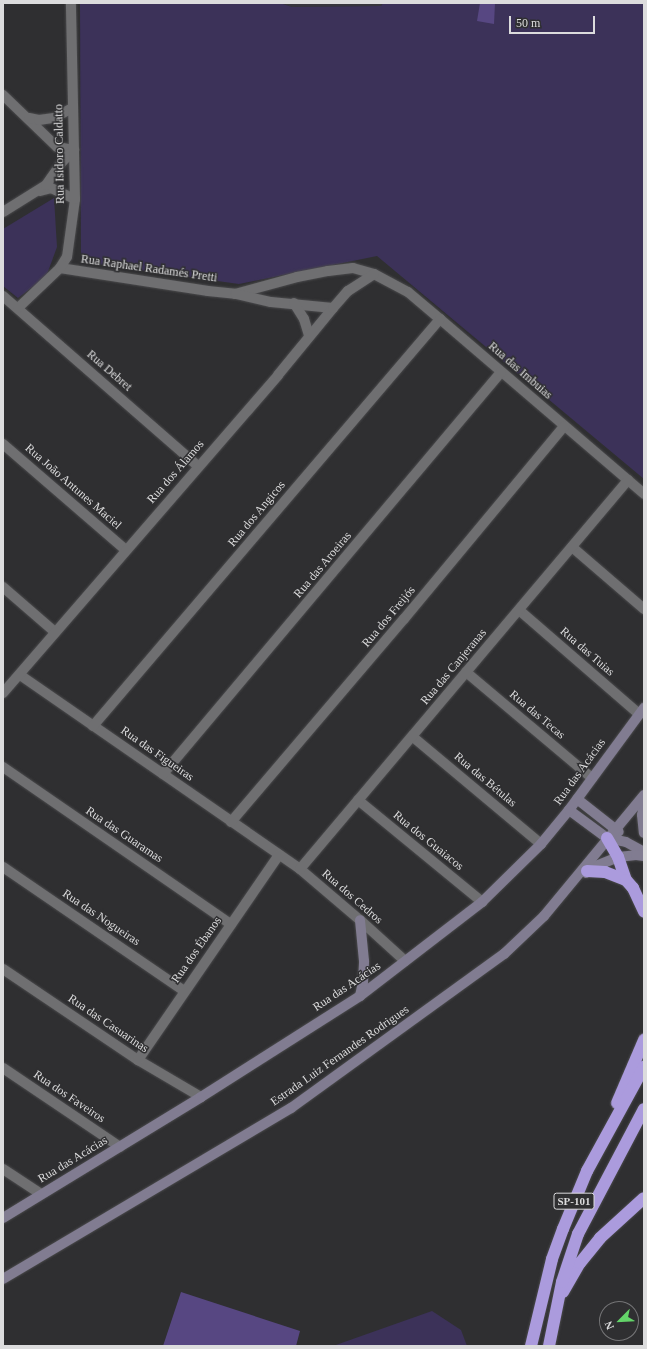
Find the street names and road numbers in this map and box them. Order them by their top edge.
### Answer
street label: Rua Isidoro Caldatto [52,104,68,204]
street label: Rua Raphael Radamés Pretti [80,252,218,286]
street label: Rua das Imbuias [485,339,555,403]
street label: Rua Debret [84,348,134,394]
street label: Rua dos Álamos [145,437,207,507]
street label: Rua João Antunes Maciel [22,441,124,533]
street label: Rua dos Angicos [225,478,289,550]
street label: Rua das Aroeiras [291,529,355,601]
street label: Rua dos Freijós [359,584,419,650]
street label: Rua das Tuias [557,624,617,680]
street label: Rua das Canjeranas [418,626,490,708]
street label: Rua das Tecas [506,687,568,743]
street label: Rua das Figueiras [118,723,196,785]
street label: Rua das Acácias [551,736,609,808]
street label: Rua das Bétulas [451,750,519,810]
street label: Rua das Guaramas [83,804,165,866]
street label: Rua dos Guaiacos [390,808,466,874]
street label: Rua dos Cedros [319,867,385,927]
street label: Rua das Nogueiras [59,887,143,949]
street label: Rua dos Ébanos [169,914,225,986]
street label: Rua das Acácias [310,959,384,1015]
street label: Rua das Casuarinas [65,992,151,1056]
street label: Estrada Luiz Fernandes Rodrigues [268,1003,412,1109]
street label: Rua dos Faveiros [30,1068,108,1126]
street label: Rua das Acácias [35,1133,111,1187]
road number: SP-101 [553,1192,595,1210]

